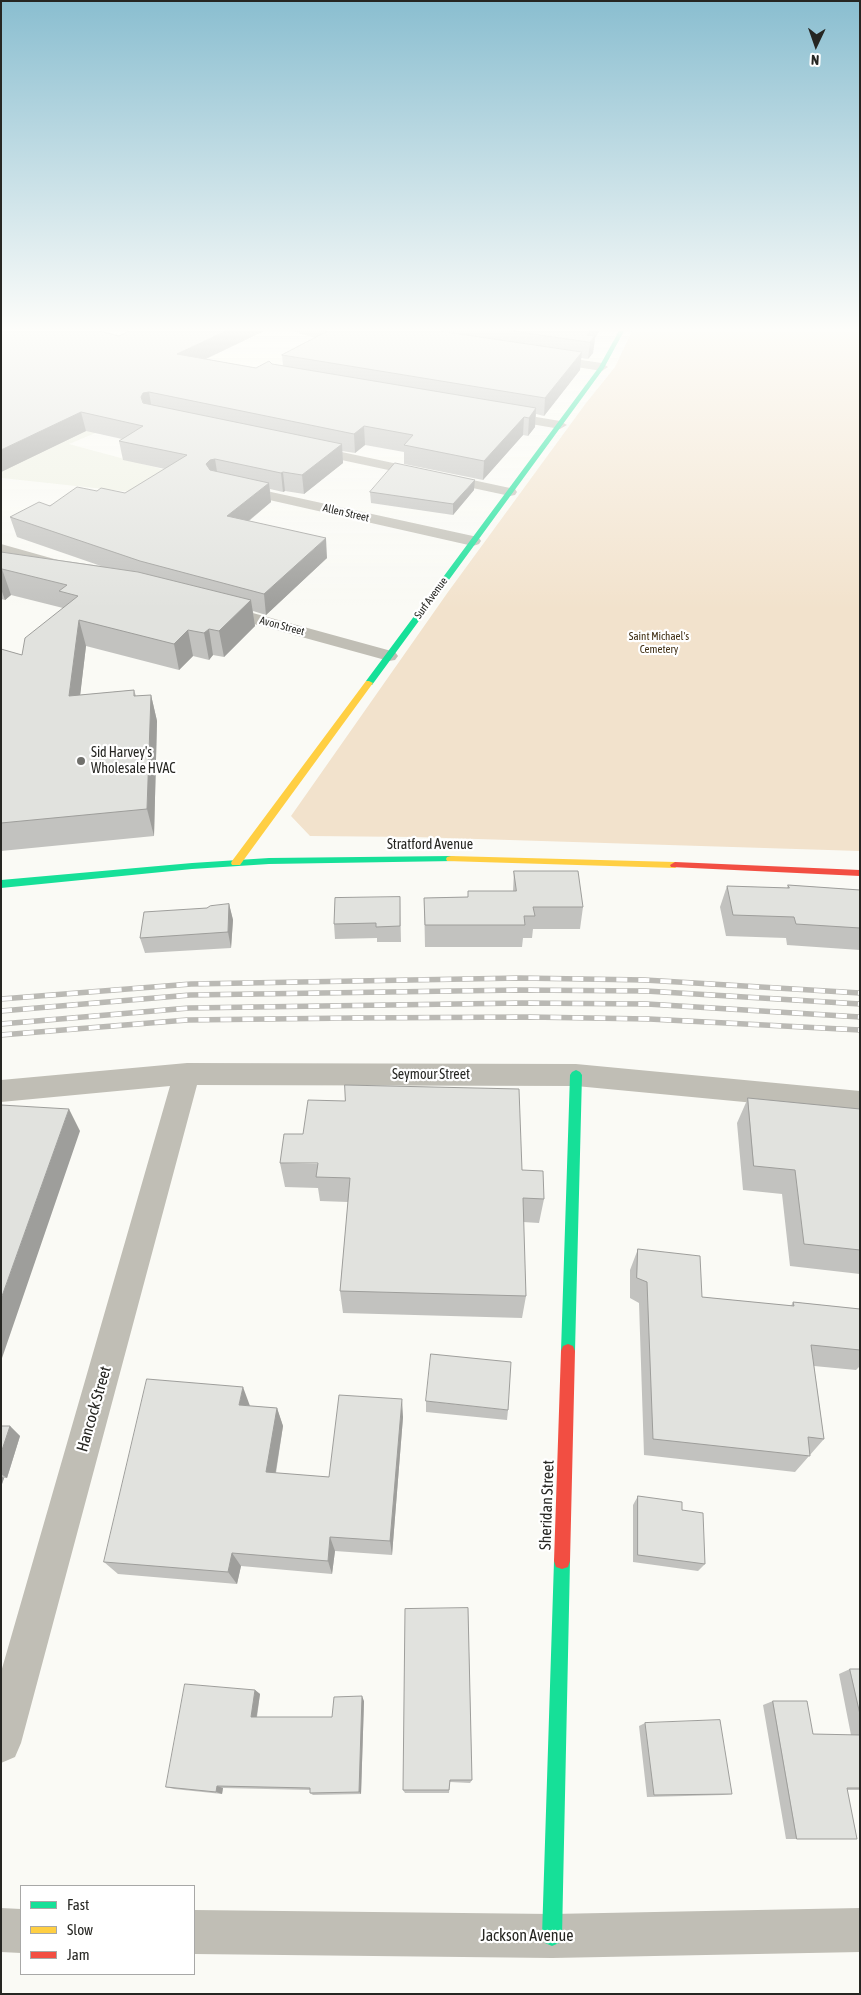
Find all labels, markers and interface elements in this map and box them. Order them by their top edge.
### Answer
north arrow [791,20,841,70]
text: N [811,52,820,68]
street label: Allen Street [322,501,370,525]
street label: Surf Avenue [412,575,450,621]
street label: Avon Street [258,614,306,638]
park label: Saint Michael's Cemetery [629,630,689,656]
place label: Sid Harvey's Wholesale HVAC [91,745,176,778]
marker: Sid Harvey's Wholesale HVAC [75,755,87,767]
street label: Stratford Avenue [387,837,473,853]
street label: Seymour Street [392,1067,470,1083]
street label: Hancock Street [73,1364,115,1454]
street label: Sheridan Street [536,1460,558,1550]
legend [20,1885,195,1975]
text: Fast [67,1896,89,1913]
text: Slow [67,1921,93,1938]
street label: Jackson Avenue [481,1926,573,1946]
text: Jam [67,1946,90,1963]

